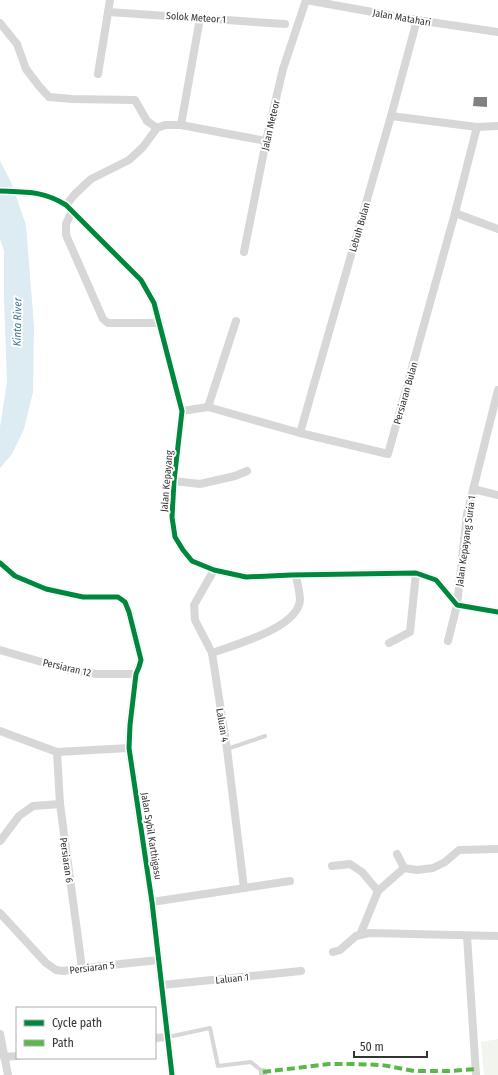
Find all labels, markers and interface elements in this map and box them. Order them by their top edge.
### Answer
street label: Jalan Matahari [372,7,432,29]
street label: Solok Meteor 1 [165,10,226,26]
street label: Jalan Meteor [259,98,283,152]
street label: Lebuh Bulan [347,201,373,253]
water label: Kinta River [11,296,24,346]
street label: Persiaran Bulan [391,361,421,426]
street label: Jalan Kepayang [158,449,176,512]
street label: Jalan Kepayang Suria 1 [454,495,478,587]
street label: Persiaran 12 [42,657,93,679]
street label: Laluan 4 [213,707,231,743]
street label: Jalan Sybil Karthigasu [138,792,164,881]
street label: Persiaran 6 [57,837,75,884]
street label: Persiaran 5 [69,959,116,977]
street label: Laluan 1 [215,971,249,987]
legend [16,1007,156,1059]
text: Cycle path [52,1016,102,1030]
scale bar [354,1033,427,1059]
text: Path [52,1036,74,1050]
text: 50 m [360,1040,384,1054]

